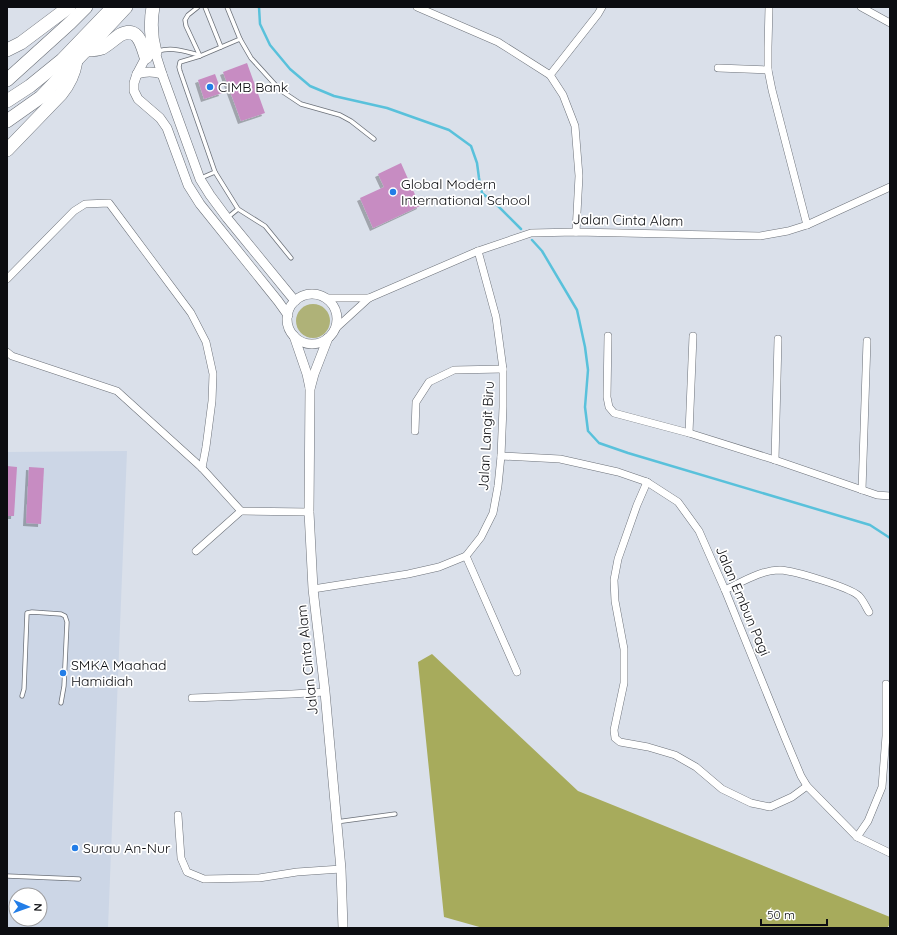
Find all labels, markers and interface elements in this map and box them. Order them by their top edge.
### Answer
place label: CIMB Bank [218,78,288,96]
marker: CIMB Bank [205,82,215,92]
place label: Global Modern International School [401,175,530,209]
marker: Global Modern International School [388,187,398,197]
street label: Jalan Cinta Alam [572,210,684,230]
street label: Jalan Langit Biru [474,381,498,491]
street label: Jalan Embun Pagi [712,543,774,659]
street label: Jalan Cinta Alam [292,604,322,716]
place label: SMKA Maahad Hamidiah [71,656,166,690]
marker: SMKA Maahad Hamidiah [58,668,68,678]
place label: Surau An-Nur [83,839,171,857]
marker: Surau An-Nur [70,843,80,853]
north arrow [8,887,48,927]
scale bar [761,901,827,927]
text: N [31,903,45,912]
text: 50 m [767,907,795,922]

